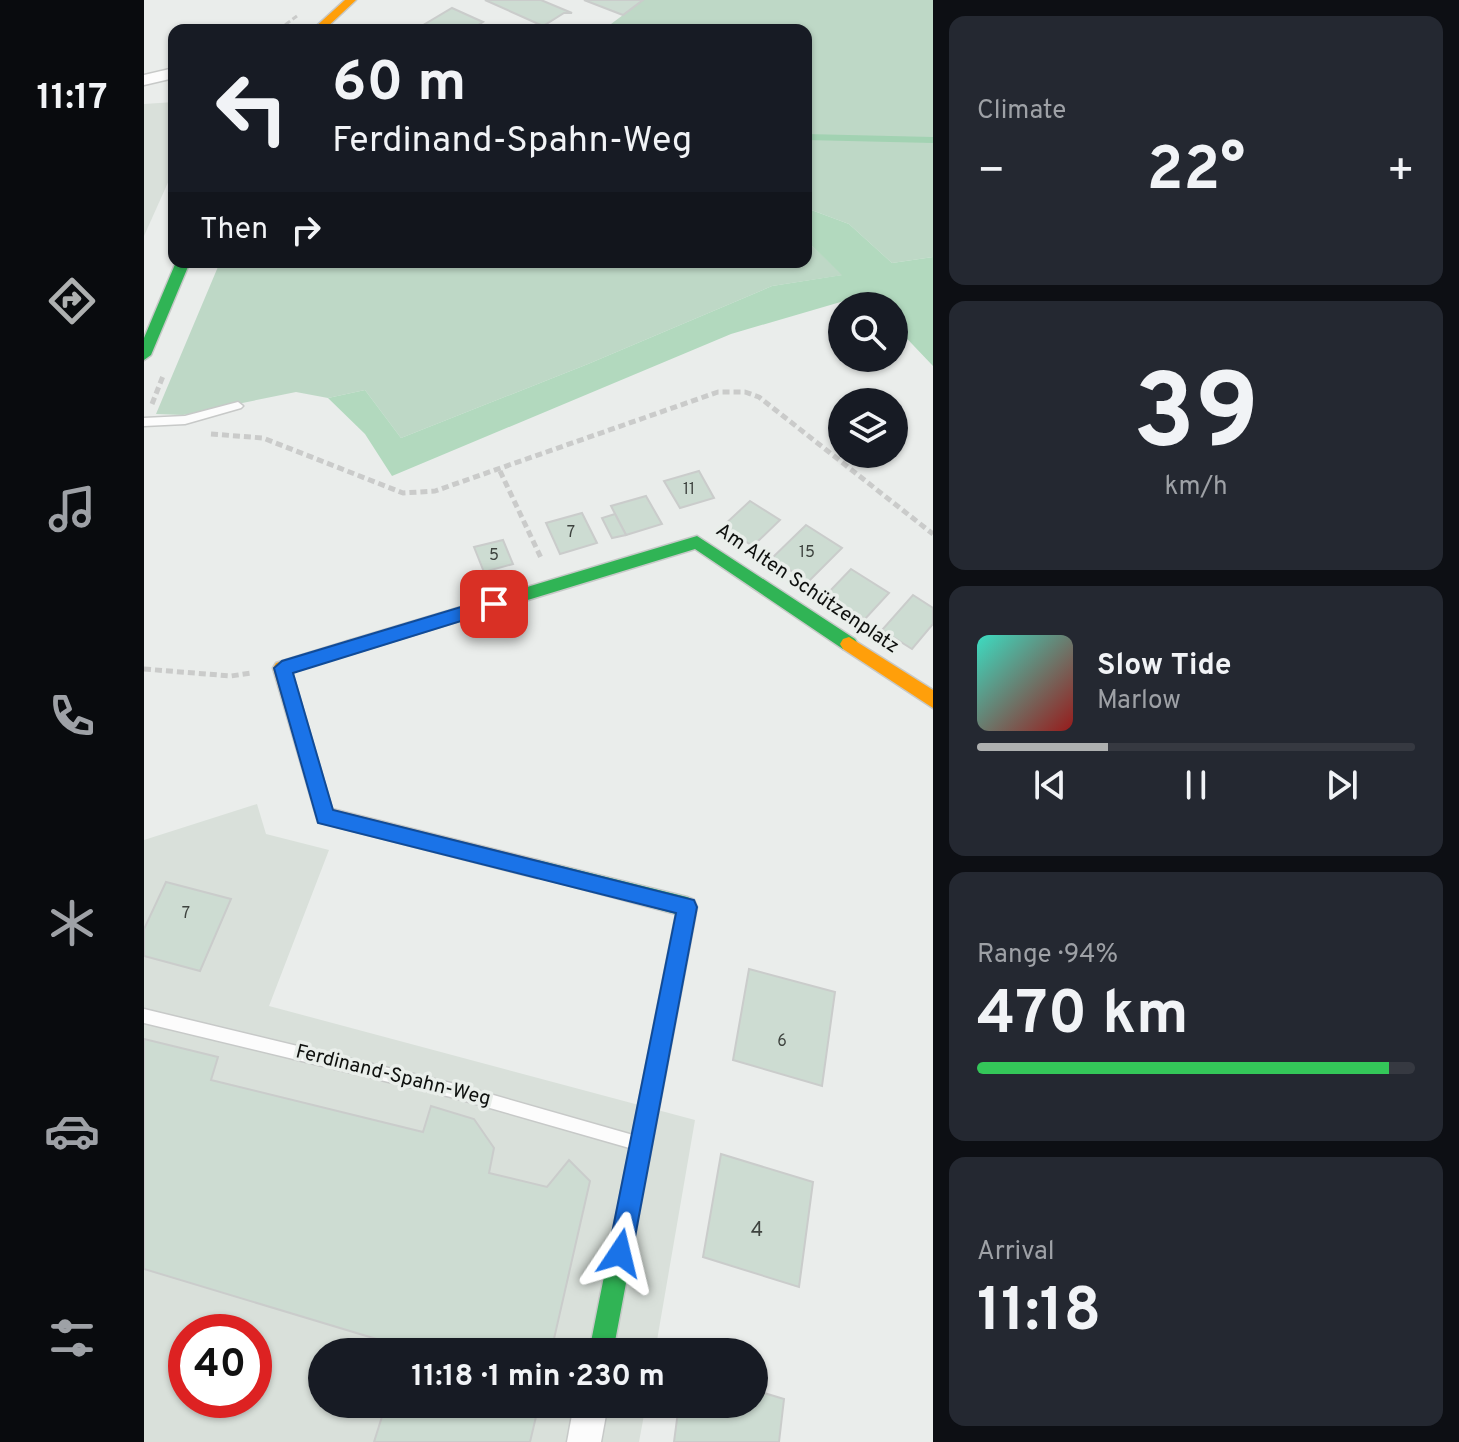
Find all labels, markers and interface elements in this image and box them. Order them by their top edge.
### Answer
text: 60 m [332,50,466,120]
icon: left [200,56,304,160]
text: 11:17 [36,76,108,122]
text: Climate [977,95,1066,128]
text: Ferdinand-Spahn-Weg [332,119,692,165]
text: 22° [1147,135,1245,211]
text: − [977,145,1005,201]
text: + [1387,145,1415,201]
icon: right [284,208,328,252]
text: Then [200,212,268,249]
icon: directions [44,273,100,329]
map controls [828,292,908,468]
button: search [828,292,908,372]
text: 39 [1133,353,1259,485]
button: layers [828,388,908,468]
text: km/h [1164,471,1228,504]
house number: 11 [683,480,695,500]
icon: music [44,481,100,537]
street label: Am Alten Schützenplatz [710,518,904,660]
house number: 7 [567,523,575,543]
house number: 15 [799,543,815,563]
house number: 5 [489,546,499,566]
pin [460,570,528,638]
icon: arrive [472,582,516,626]
text: Slow Tide [1097,648,1231,685]
text: Marlow [1097,685,1181,718]
icon: phone [44,688,100,744]
icon: previous [1028,763,1072,807]
icon: pause [1174,763,1218,807]
icon: next [1320,763,1364,807]
icon: climate [44,895,100,951]
house number: 7 [182,904,190,924]
text: Range · 94% [977,939,1118,972]
text: 470 km [977,979,1189,1055]
house number: 6 [777,1032,787,1052]
street label: Ferdinand-Spahn-Weg [293,1039,493,1113]
icon: car [44,1103,100,1159]
position arrow [578,1211,662,1295]
house number: 4 [751,1218,763,1244]
text: Arrival [977,1236,1055,1269]
text: 11:18 [977,1276,1101,1352]
icon: filters [44,1310,100,1366]
speed limit sign: 40 [168,1314,272,1418]
text: 11:18 · 1 min · 230 m [411,1359,665,1396]

